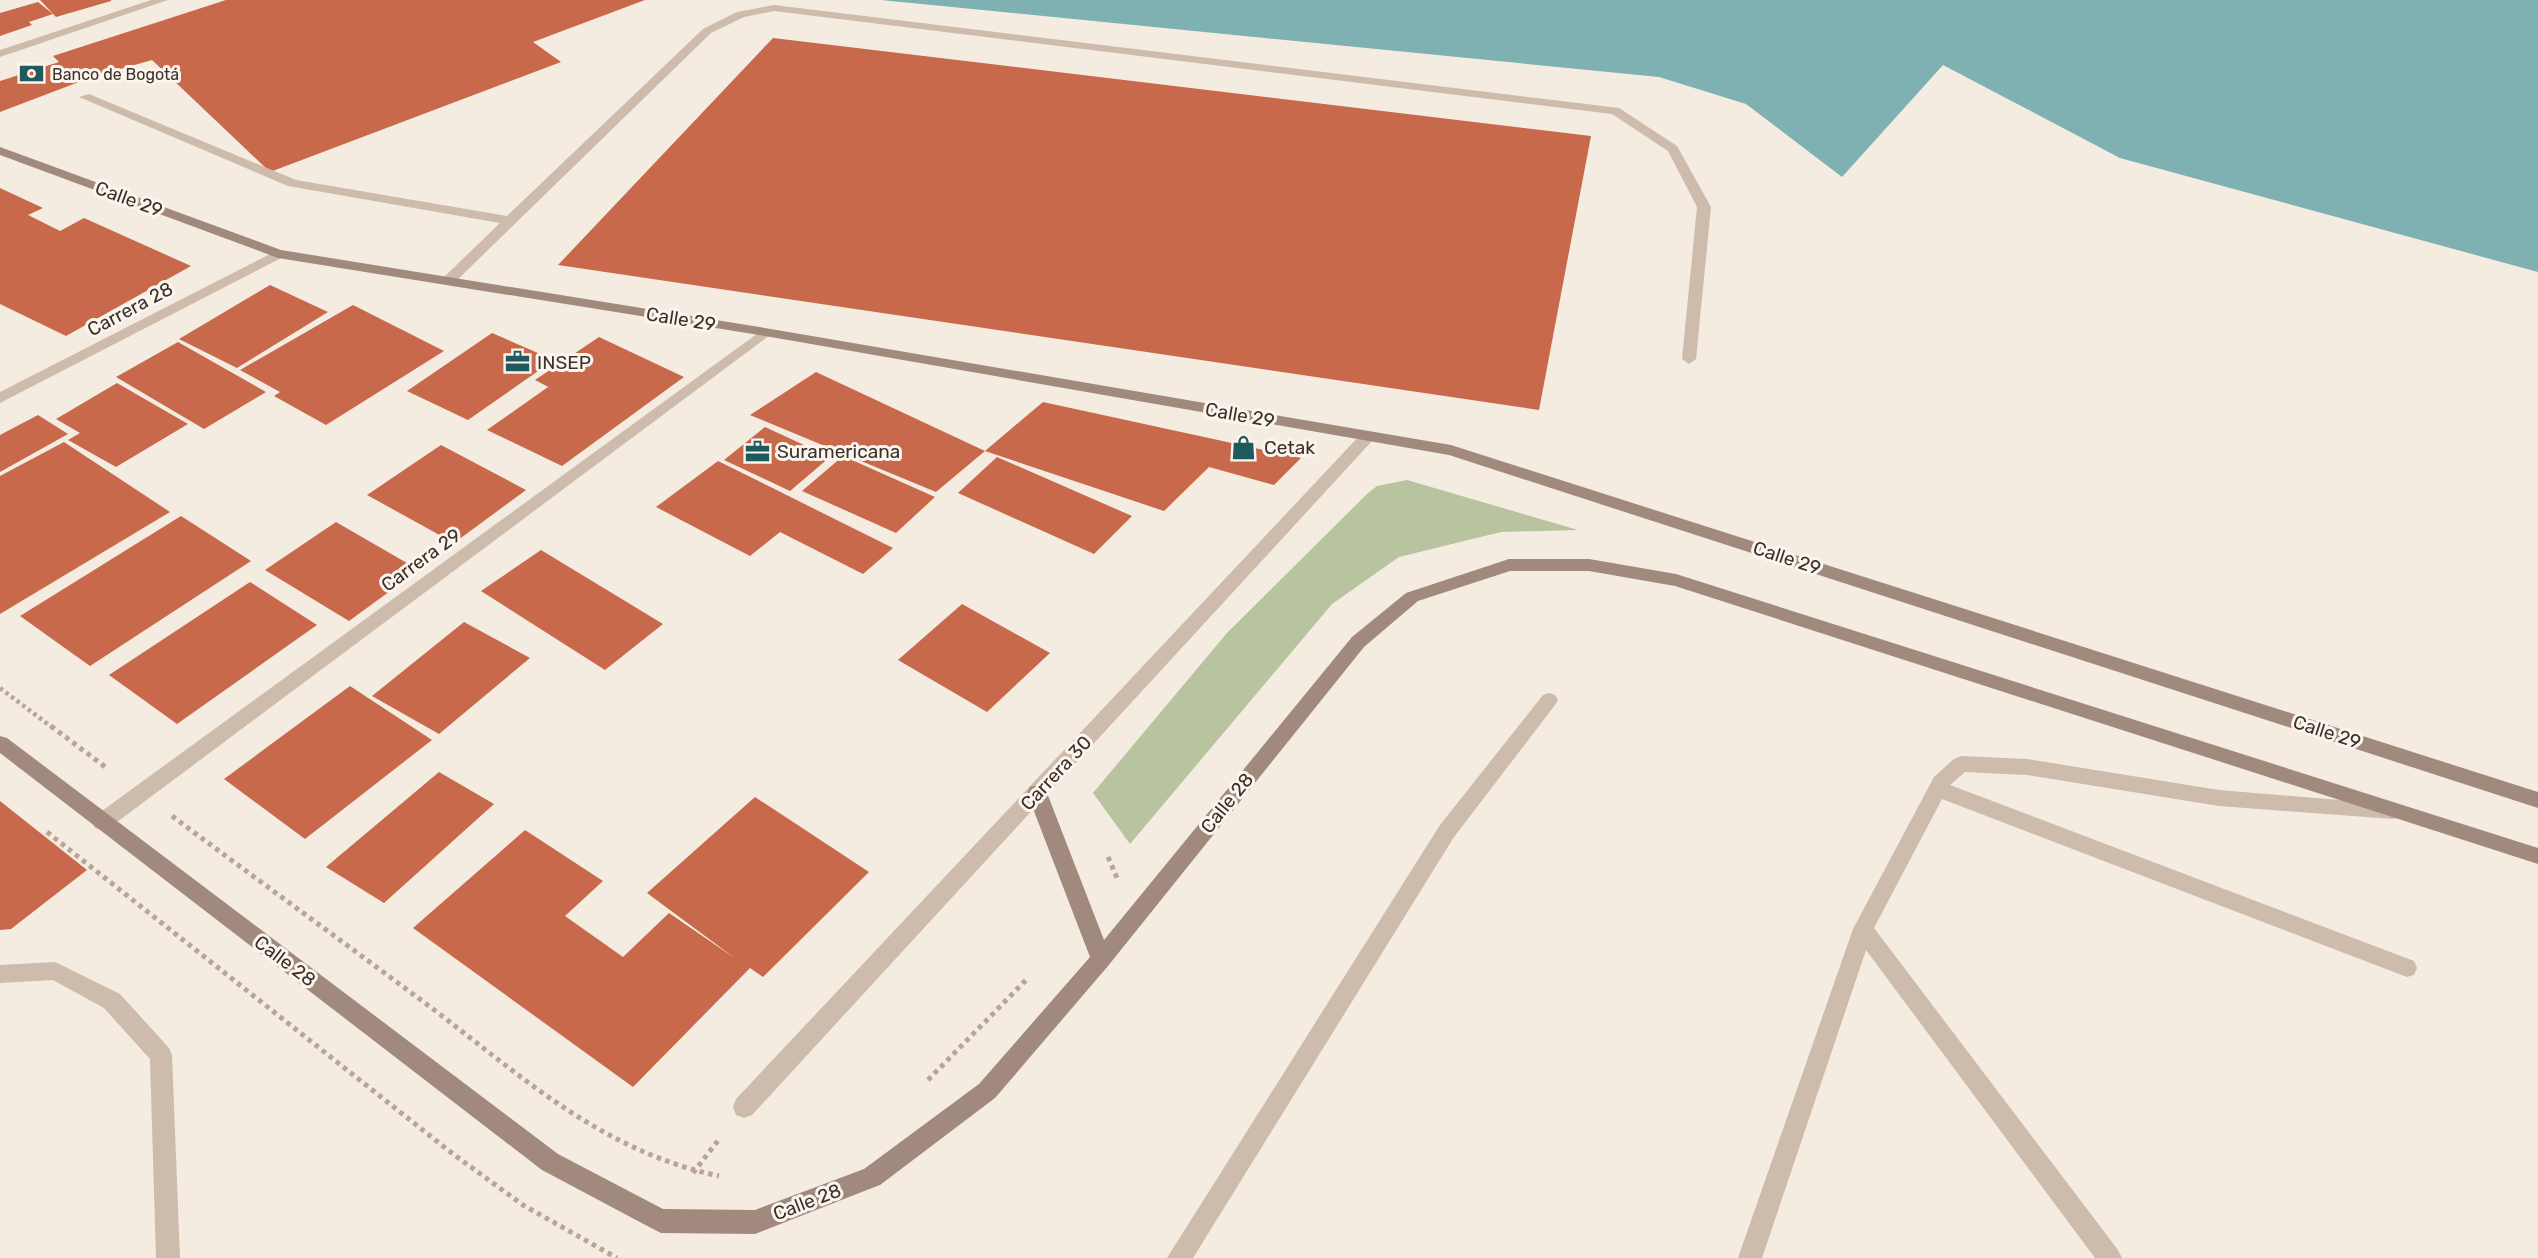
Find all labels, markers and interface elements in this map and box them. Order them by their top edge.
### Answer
bank icon: Banco de Bogotá [18,60,46,88]
place label: Banco de Bogotá [52,65,179,84]
street label: Calle 29 [92,176,166,222]
street label: Carrera 28 [83,277,177,341]
street label: Calle 29 [645,302,717,336]
office icon: INSEP [503,348,531,376]
place label: INSEP [537,351,591,374]
street label: Calle 29 [1203,398,1277,432]
shop icon: Cetak [1230,433,1258,461]
place label: Cetak [1264,436,1315,459]
office icon: Suramericana [743,437,771,465]
place label: Suramericana [777,440,900,463]
street label: Carrera 29 [377,523,465,597]
street label: Calle 29 [1750,536,1824,580]
street label: Calle 29 [2290,710,2364,754]
street label: Carrera 30 [1016,731,1096,815]
street label: Calle 28 [1196,768,1258,838]
street label: Calle 28 [250,930,320,992]
street label: Calle 28 [770,1179,844,1225]

